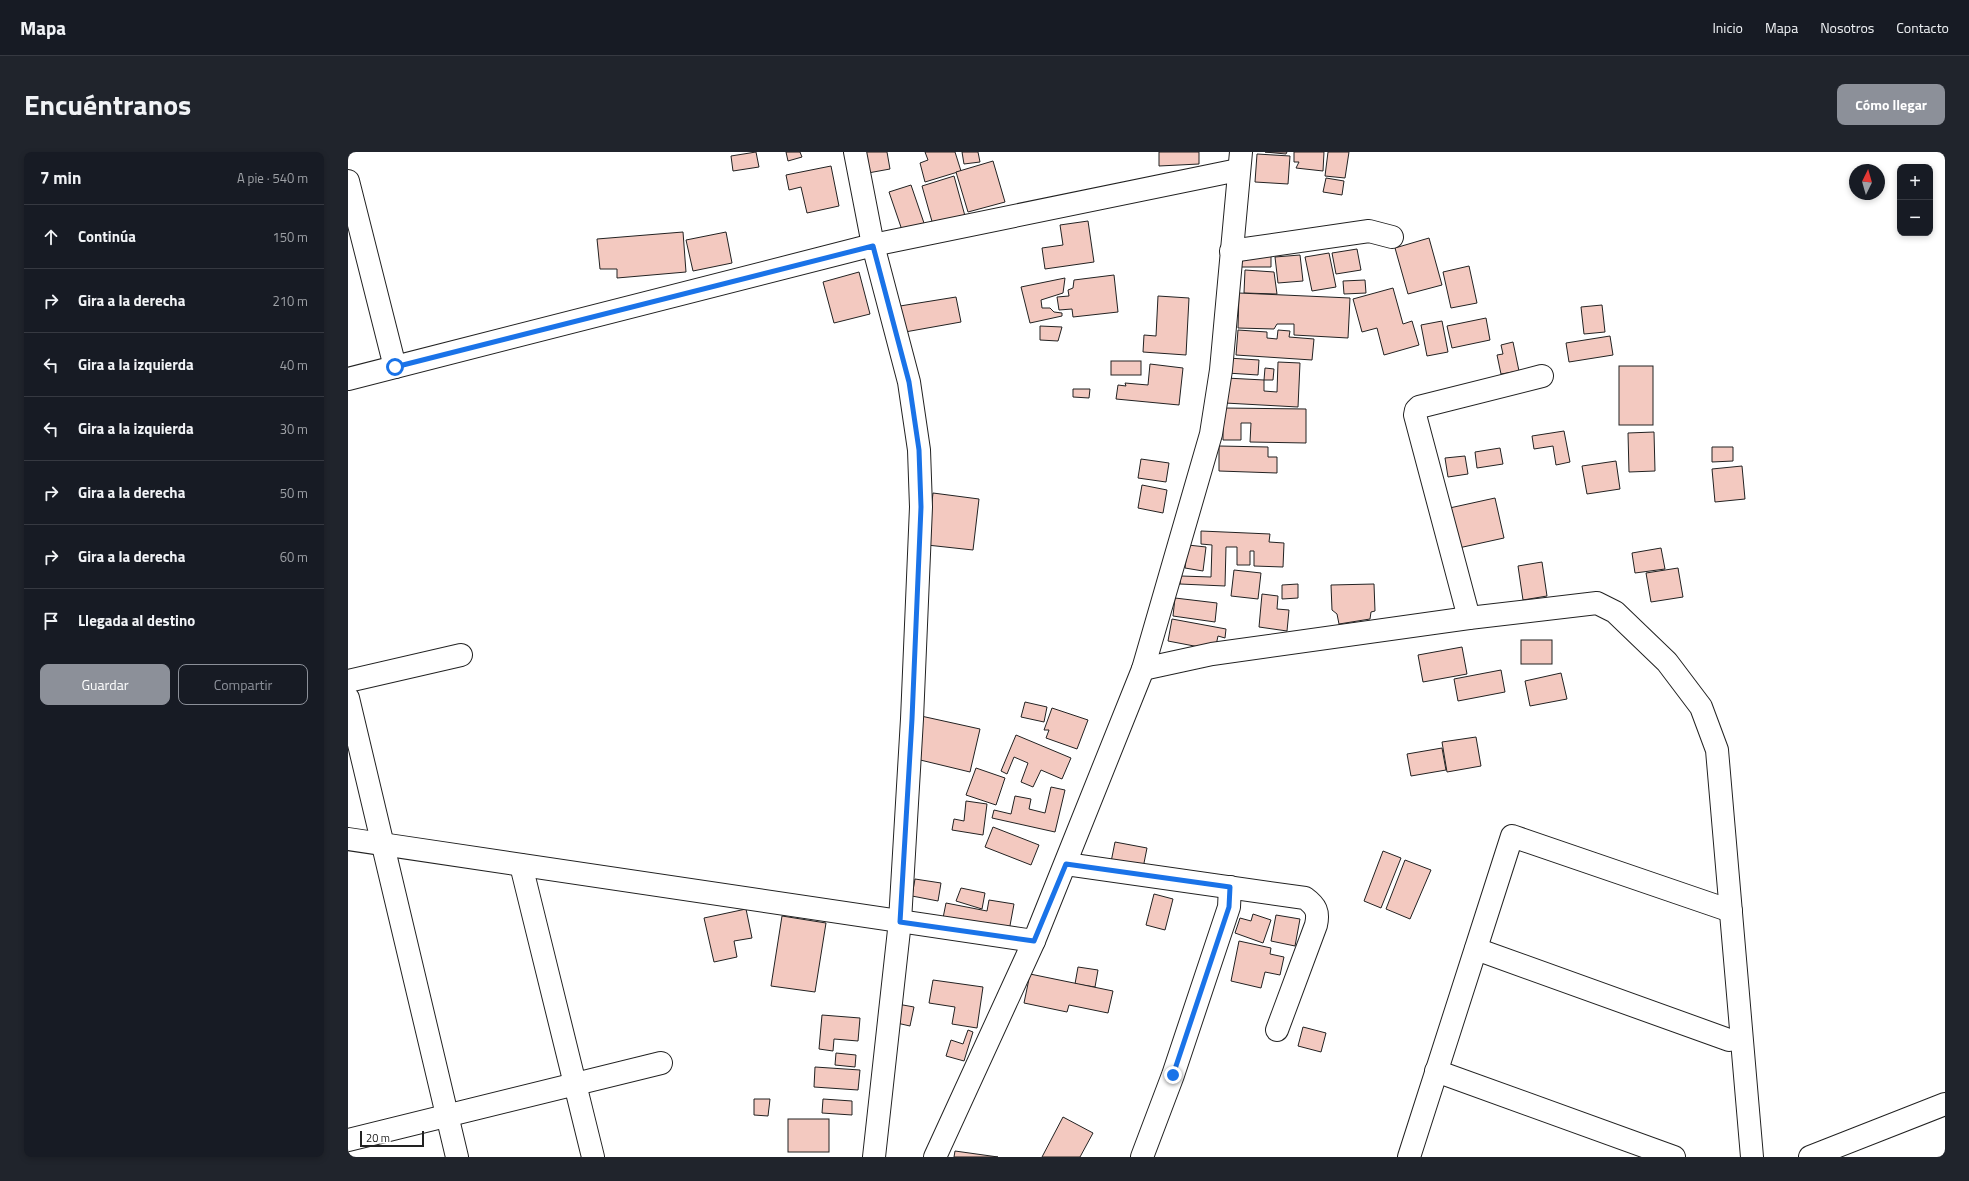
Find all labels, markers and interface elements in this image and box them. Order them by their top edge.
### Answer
text: Mapa [20,13,66,42]
text: Inicio [1712,17,1743,38]
text: Mapa [1765,17,1798,38]
text: Nosotros [1820,17,1874,38]
text: Contacto [1896,17,1949,38]
text: Encuéntranos [24,83,191,126]
button: Cómo llegar [1837,84,1945,125]
north arrow [1849,164,1885,200]
map controls [1897,164,1933,236]
button: + [1897,164,1933,200]
text: 7 min [40,165,81,191]
text: A pie · 540 m [237,168,308,188]
button: − [1897,200,1933,236]
text: Continúa [78,225,136,248]
icon: ahead [40,226,62,248]
text: 150 m [272,227,308,247]
text: Gira a la derecha [78,289,185,312]
icon: right [40,290,62,312]
text: 210 m [272,291,308,311]
text: Gira a la izquierda [78,353,194,376]
icon: left [40,354,62,376]
text: 40 m [280,355,308,375]
route start [386,358,404,376]
text: Gira a la izquierda [78,417,194,440]
icon: left [40,418,62,440]
text: 30 m [280,419,308,439]
text: Gira a la derecha [78,481,185,504]
icon: right [40,482,62,504]
text: 50 m [280,483,308,503]
text: Gira a la derecha [78,545,185,568]
icon: right [40,546,62,568]
text: 60 m [280,547,308,567]
text: Llegada al destino [78,609,195,632]
icon: arrive [40,610,62,632]
button: Guardar [40,664,170,705]
button: Compartir [178,664,308,705]
route end [1164,1066,1182,1084]
scale bar [360,1129,424,1148]
text: 20 m [366,1130,390,1146]

